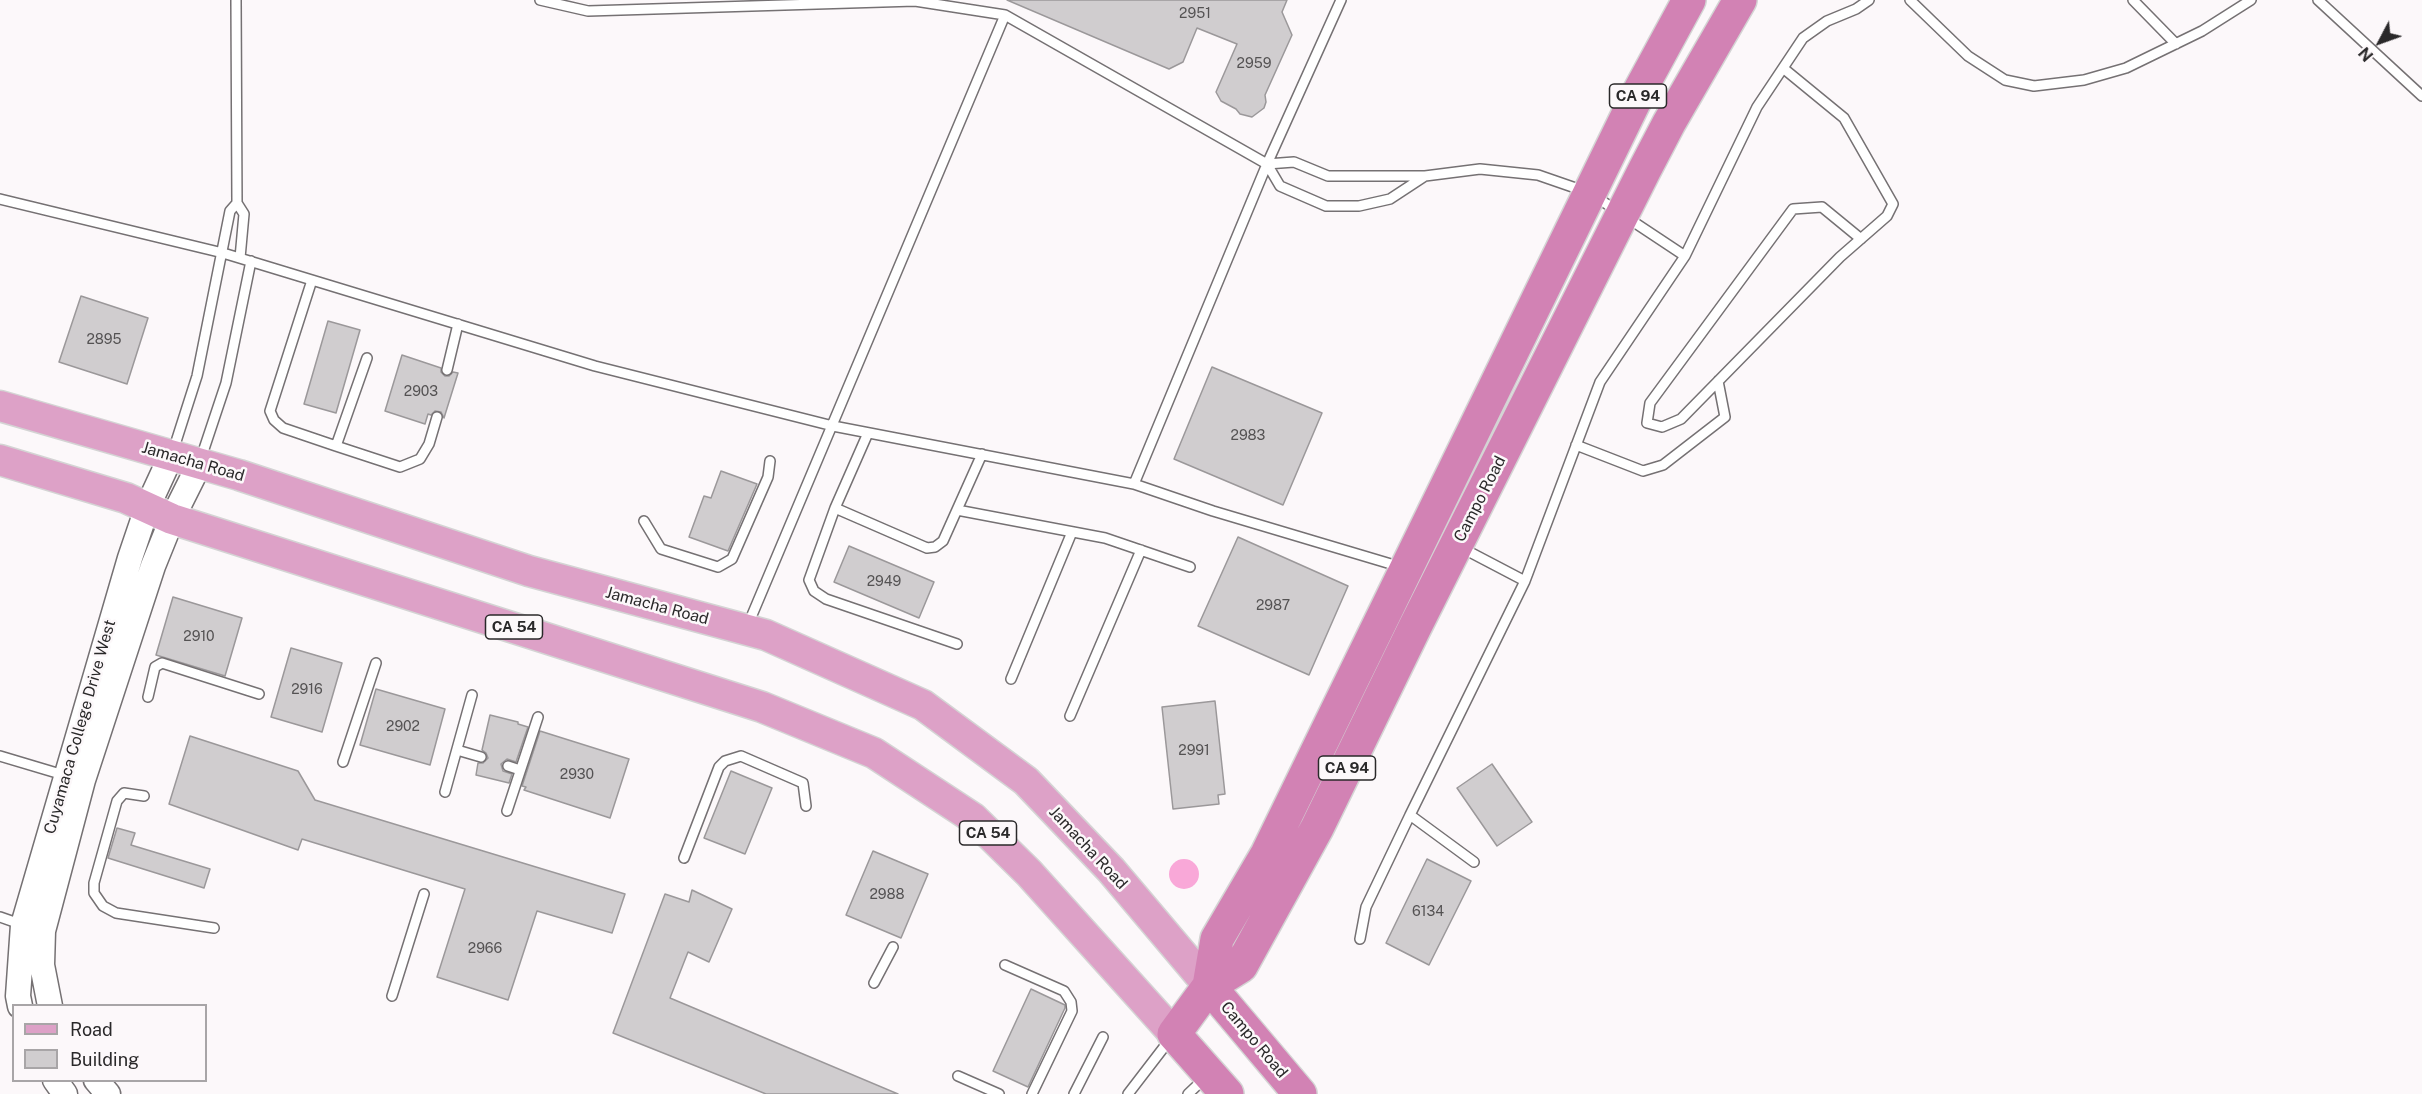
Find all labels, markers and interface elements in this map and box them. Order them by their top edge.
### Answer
house number: 2951 [1179,6,1211,22]
north arrow [2350,12,2410,72]
text: N [2355,43,2377,65]
house number: 2959 [1237,56,1271,72]
road number: CA 94 [1610,84,1666,108]
house number: 2895 [86,332,122,348]
house number: 2903 [404,384,438,400]
house number: 2983 [1231,428,1265,444]
street label: Jamacha Road [139,438,247,486]
street label: Campo Road [1450,453,1510,545]
house number: 2949 [867,574,901,590]
street label: Jamacha Road [603,583,711,629]
house number: 2987 [1256,598,1290,614]
road number: CA 54 [486,615,542,639]
street label: Cuyamaca College Drive West [40,618,120,836]
house number: 2910 [183,629,215,645]
house number: 2916 [291,682,323,698]
house number: 2902 [386,719,420,735]
house number: 2991 [1178,743,1210,759]
road number: CA 94 [1318,756,1376,780]
house number: 2930 [560,767,594,783]
street label: Jamacha Road [1045,803,1131,893]
road number: CA 54 [960,821,1016,845]
house number: 2988 [869,887,905,903]
house number: 6134 [1412,904,1444,920]
house number: 2966 [468,941,502,957]
street label: Campo Road [1216,998,1292,1082]
legend [12,1004,207,1082]
text: Road [70,1019,113,1040]
text: Building [70,1049,139,1070]

